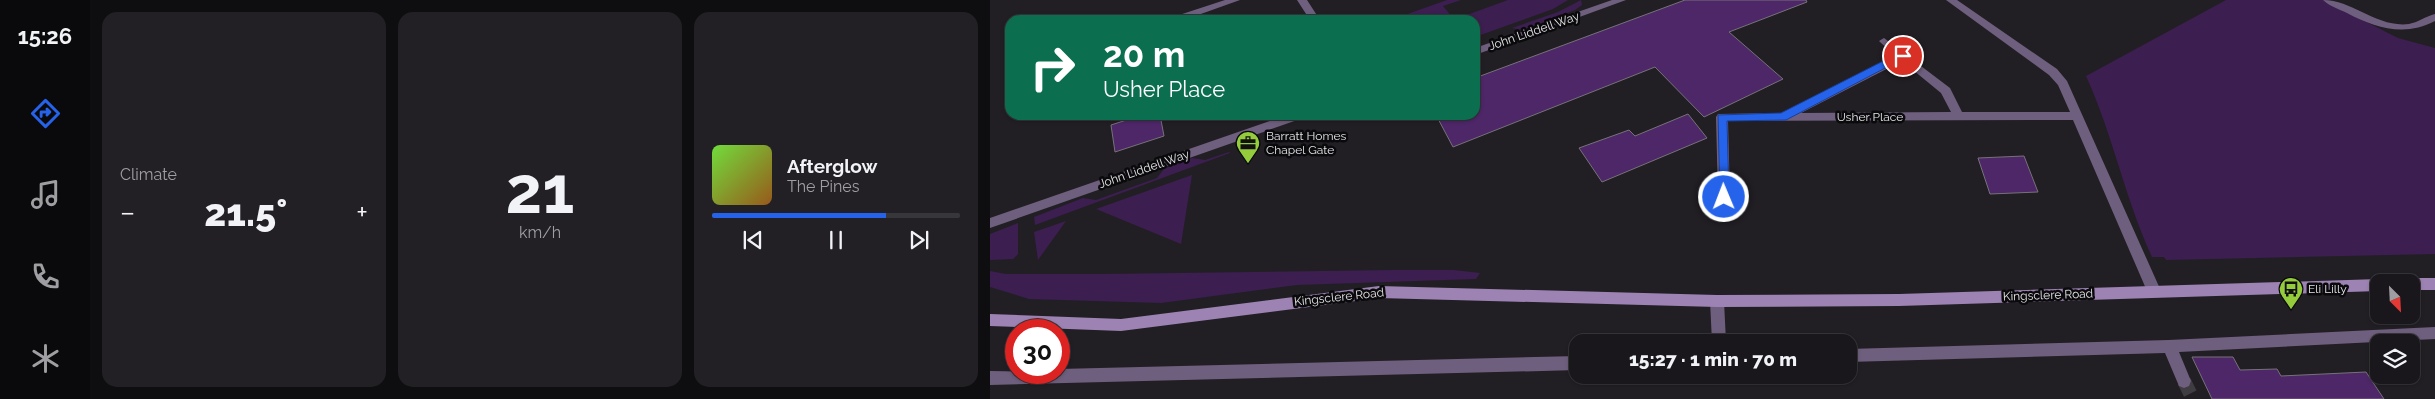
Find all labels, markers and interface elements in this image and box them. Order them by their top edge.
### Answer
street label: John Liddell Way [1487,9,1582,53]
text: 15:26 [18,23,72,49]
text: 20 m [1103,34,1185,75]
icon: right [1020,35,1085,100]
pin [1882,35,1924,77]
icon: arrive [1889,42,1917,70]
text: Usher Place [1103,76,1225,102]
icon: directions [28,96,63,131]
street label: Usher Place [1837,110,1903,124]
place label: Barratt Homes Chapel Gate [1266,129,1346,157]
office icon: Barratt Homes Chapel Gate [1235,130,1261,164]
street label: John Liddell Way [1097,147,1192,191]
text: 21 [506,152,574,228]
text: Afterglow [787,155,877,177]
text: Climate [120,165,177,184]
position arrow [1697,170,1749,222]
icon: music [28,177,63,212]
text: The Pines [787,177,859,196]
text: 21.5° [204,190,287,235]
text: − [120,196,135,229]
text: + [356,196,368,229]
text: km/h [519,223,561,242]
icon: previous [739,226,767,254]
icon: pause [822,226,850,254]
icon: next [905,226,933,254]
icon: phone [28,259,63,294]
north arrow [2370,274,2420,324]
map controls [2370,274,2420,384]
bus stop icon: Eli Lilly [2278,276,2304,310]
place label: Eli Lilly [2308,282,2347,296]
street label: Kingsclere Road [1293,285,1385,309]
street label: Kingsclere Road [2003,286,2093,304]
speed limit sign: 30 [1005,319,1070,384]
button: layers [2370,334,2420,384]
icon: climate [28,341,63,376]
text: 15:27 · 1 min · 70 m [1629,348,1797,370]

